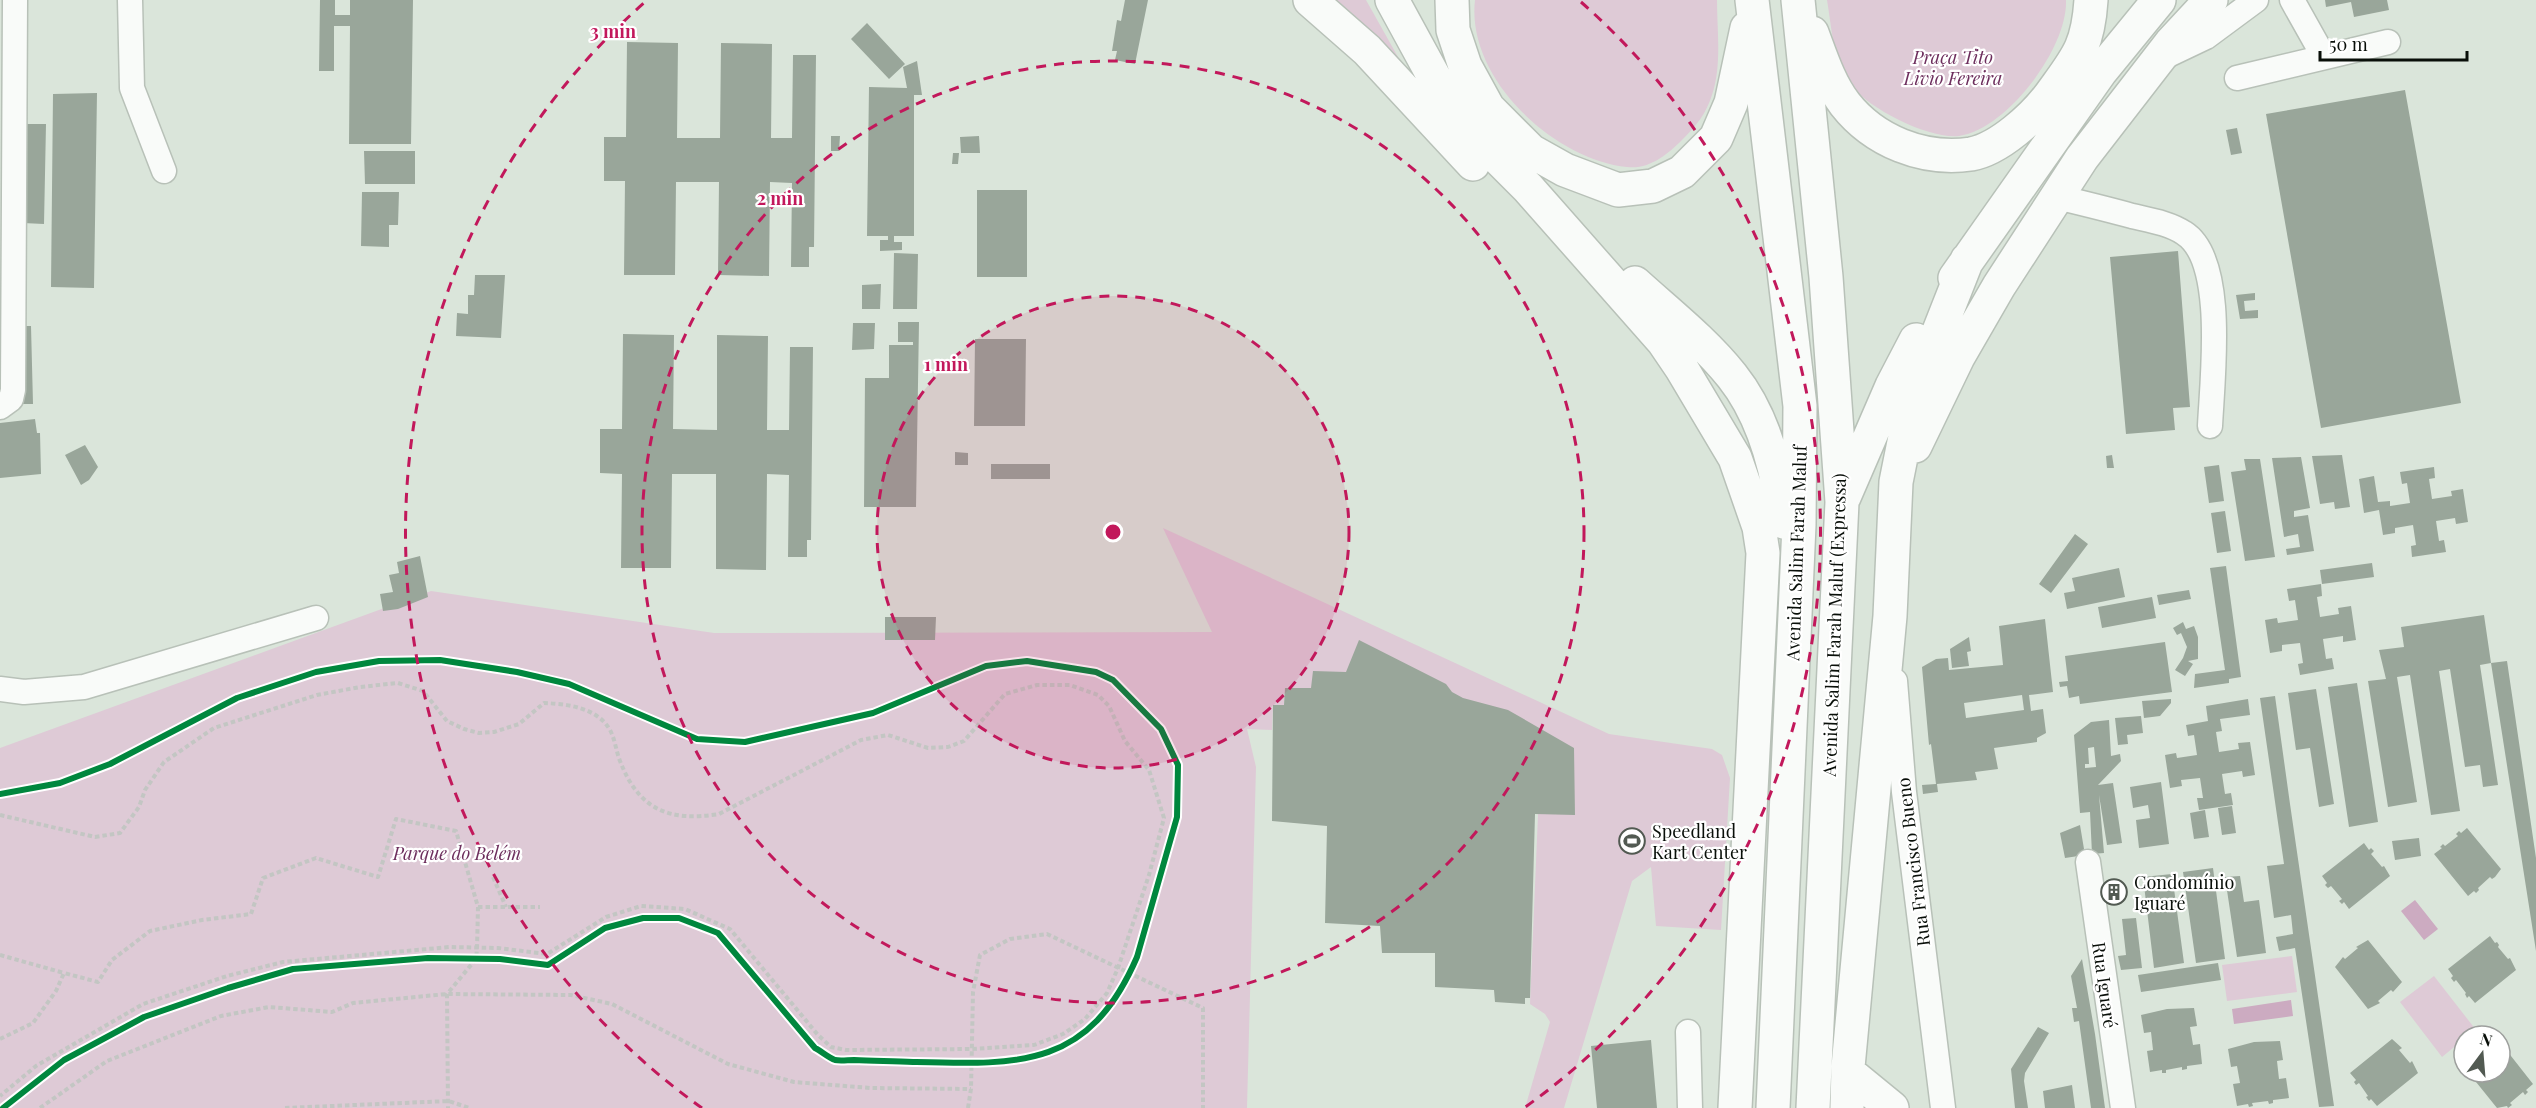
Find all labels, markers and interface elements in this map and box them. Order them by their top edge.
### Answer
text: 3 min [590,19,636,43]
scale bar [2320,24,2467,62]
text: 50 m [2329,32,2368,56]
park label: Praça Tito Livio Fereira [1903,45,2002,90]
text: 2 min [757,186,803,210]
text: 1 min [924,352,968,376]
street label: Avenida Salim Farah Maluf [1780,443,1812,662]
street label: Avenida Salim Farah Maluf (Expressa) [1817,473,1851,778]
centre of rings [1103,522,1123,542]
street label: Rua Francisco Bueno [1891,776,1935,948]
place label: Speedland Kart Center [1652,819,1747,864]
sports icon: Speedland Kart Center [1617,826,1647,856]
park label: Parque do Belém [392,841,521,865]
place label: Condomínio Iguaré [2134,870,2235,915]
building icon: Condomínio Iguaré [2099,877,2129,907]
street label: Rua Iguaré [2087,940,2123,1030]
north arrow [2452,1024,2512,1084]
text: N [2478,1027,2495,1051]

